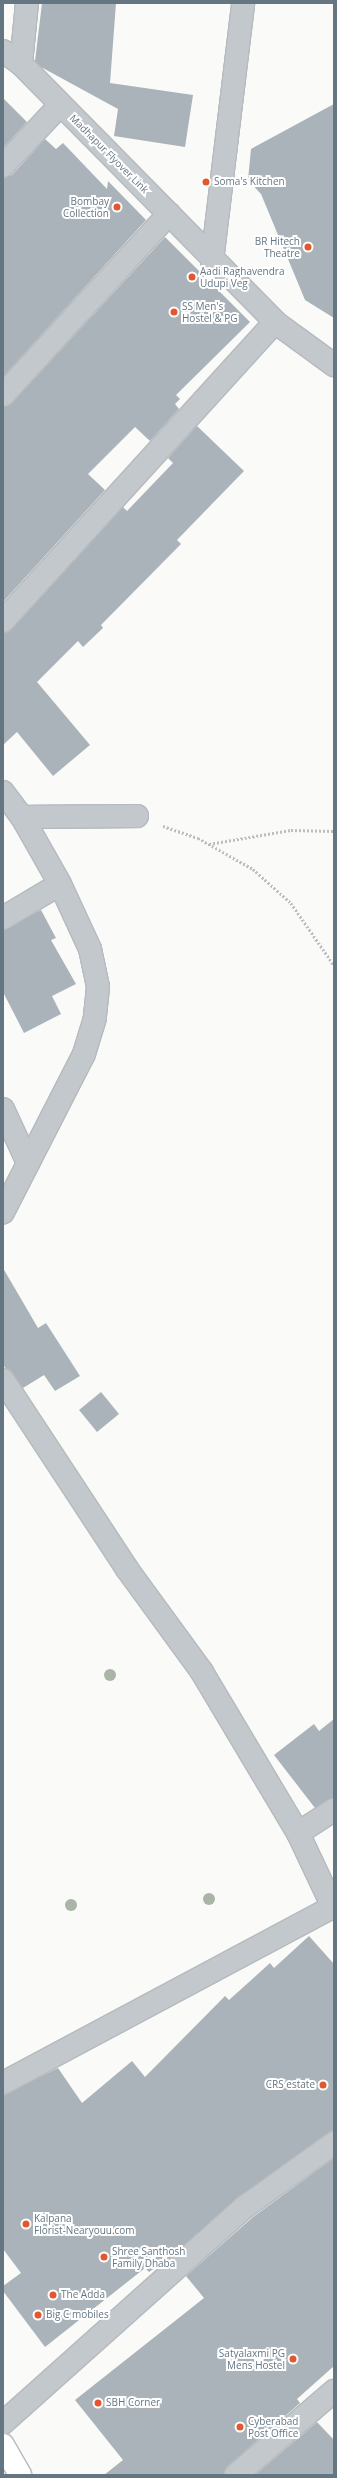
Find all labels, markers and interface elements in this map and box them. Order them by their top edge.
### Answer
street label: Madhapur Flyover Link [67,112,151,196]
place label: Soma's Kitchen [214,176,285,188]
marker: Soma's Kitchen [201,177,211,187]
place label: Bombay Collection [63,195,109,218]
marker: Bombay Collection [112,202,122,212]
place label: BR Hitech Theatre [255,235,300,258]
marker: BR Hitech Theatre [303,242,313,252]
place label: Aadi Raghavendra Udupi Veg [200,265,284,288]
marker: Aadi Raghavendra Udupi Veg [187,272,197,282]
place label: SS Men's Hostel & PG [182,300,238,324]
marker: SS Men's Hostel & PG [169,307,179,317]
place label: CRS estate [266,2079,315,2091]
marker: CRS estate [318,2080,328,2090]
place label: Kalpana Florist-Nearyouu.com [34,2212,135,2236]
marker: Kalpana Florist-Nearyouu.com [21,2219,31,2229]
place label: Shree Santhosh Family Dhaba [112,2245,185,2268]
marker: Shree Santhosh Family Dhaba [99,2252,109,2262]
place label: The Adda [61,2289,105,2301]
marker: The Adda [48,2290,58,2300]
place label: Big C mobiles [46,2309,109,2321]
marker: Big C mobiles [33,2310,43,2320]
place label: Satyalaxmi PG Mens Hostel [219,2347,285,2370]
marker: Satyalaxmi PG Mens Hostel [288,2354,298,2364]
place label: SBH Corner [106,2397,160,2409]
marker: SBH Corner [93,2398,103,2408]
place label: Cyberabad Post Office [248,2415,298,2438]
marker: Cyberabad Post Office [235,2422,245,2432]

